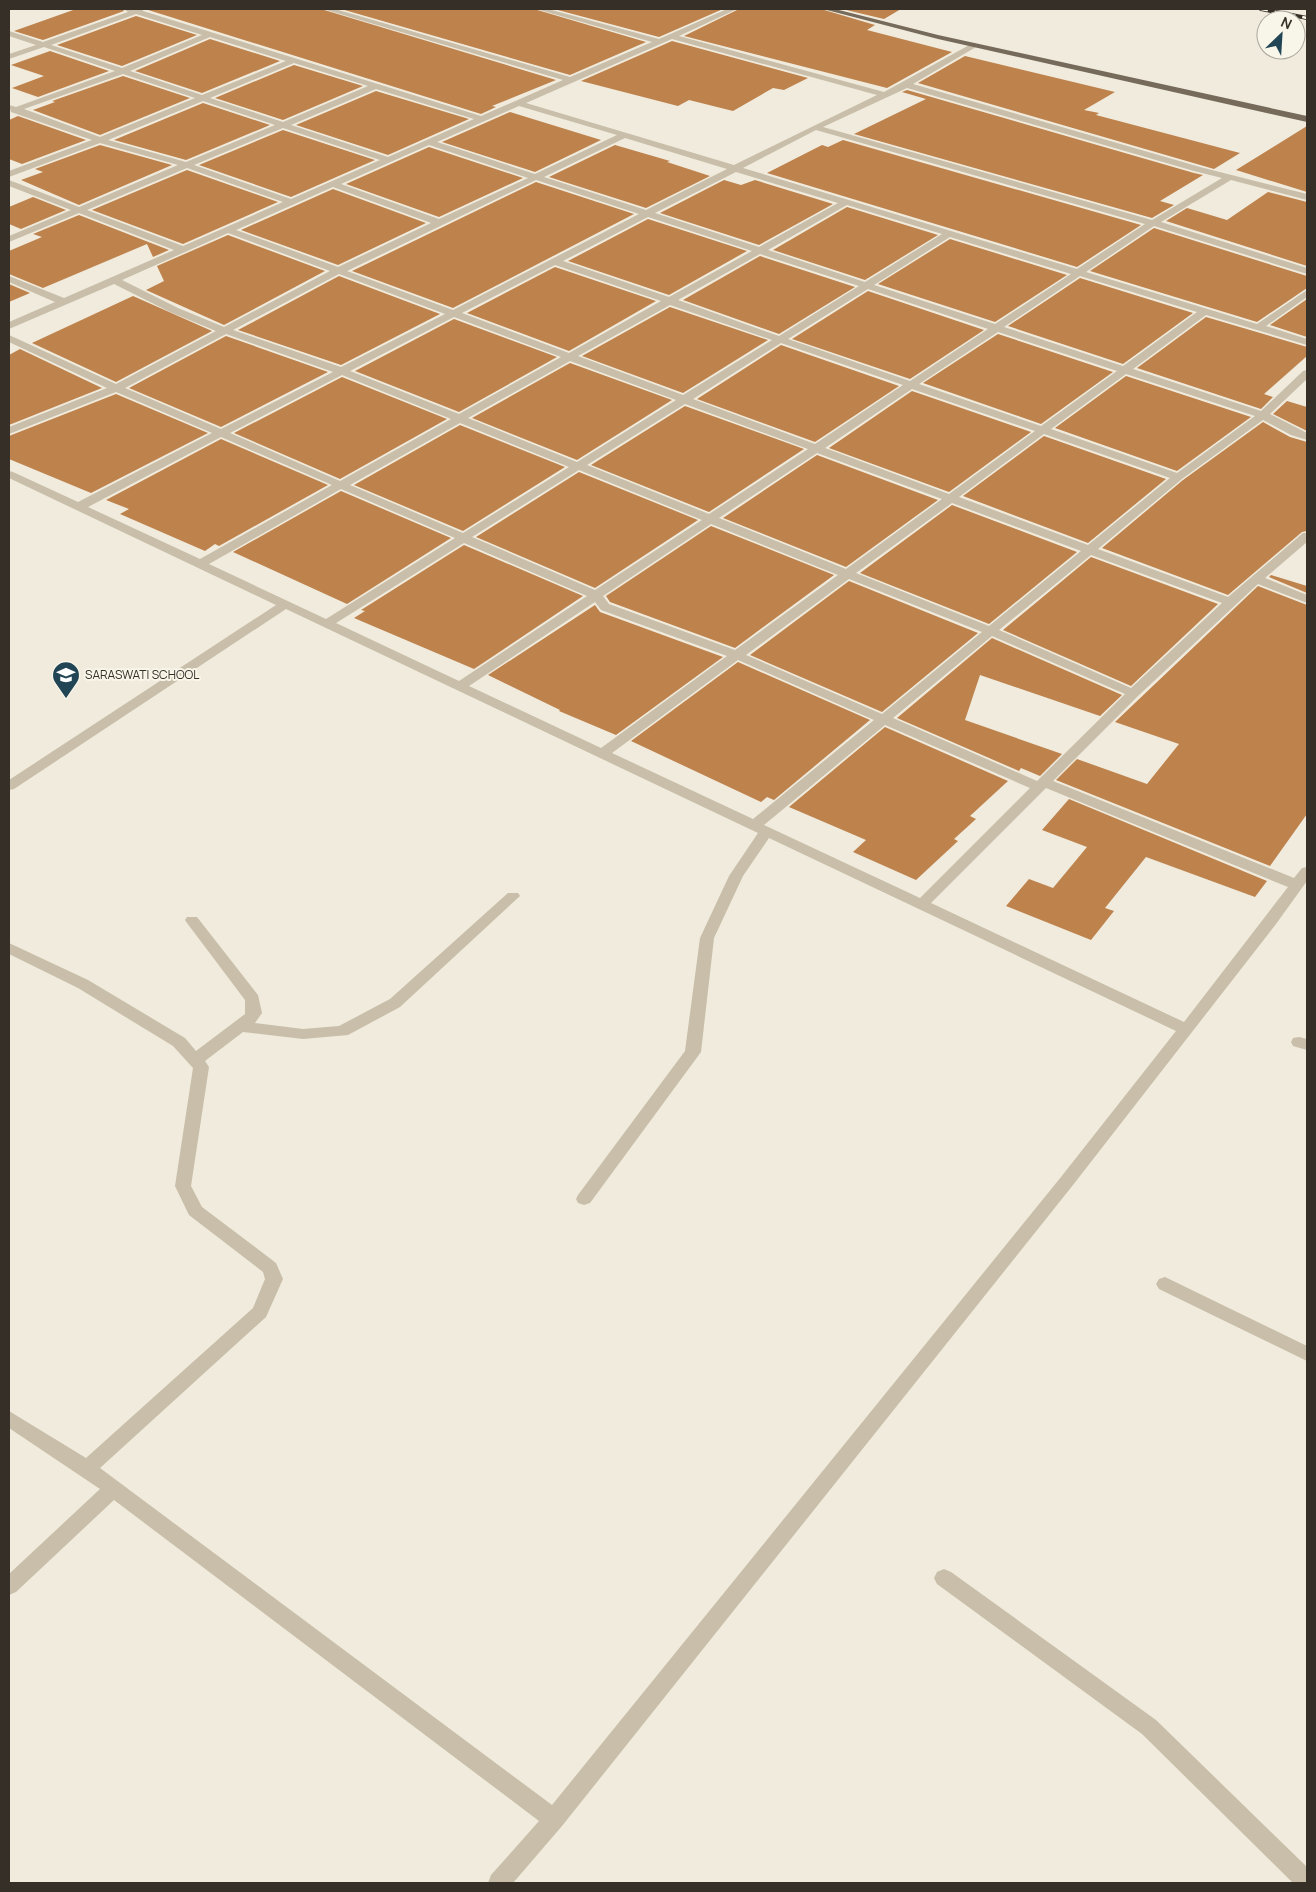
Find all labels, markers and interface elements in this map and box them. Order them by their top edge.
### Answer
north arrow [1256,10,1306,60]
text: N [1278,12,1295,34]
school or university icon: SARASWATI SCHOOL [51,660,81,699]
place label: SARASWATI SCHOOL [85,666,199,683]

